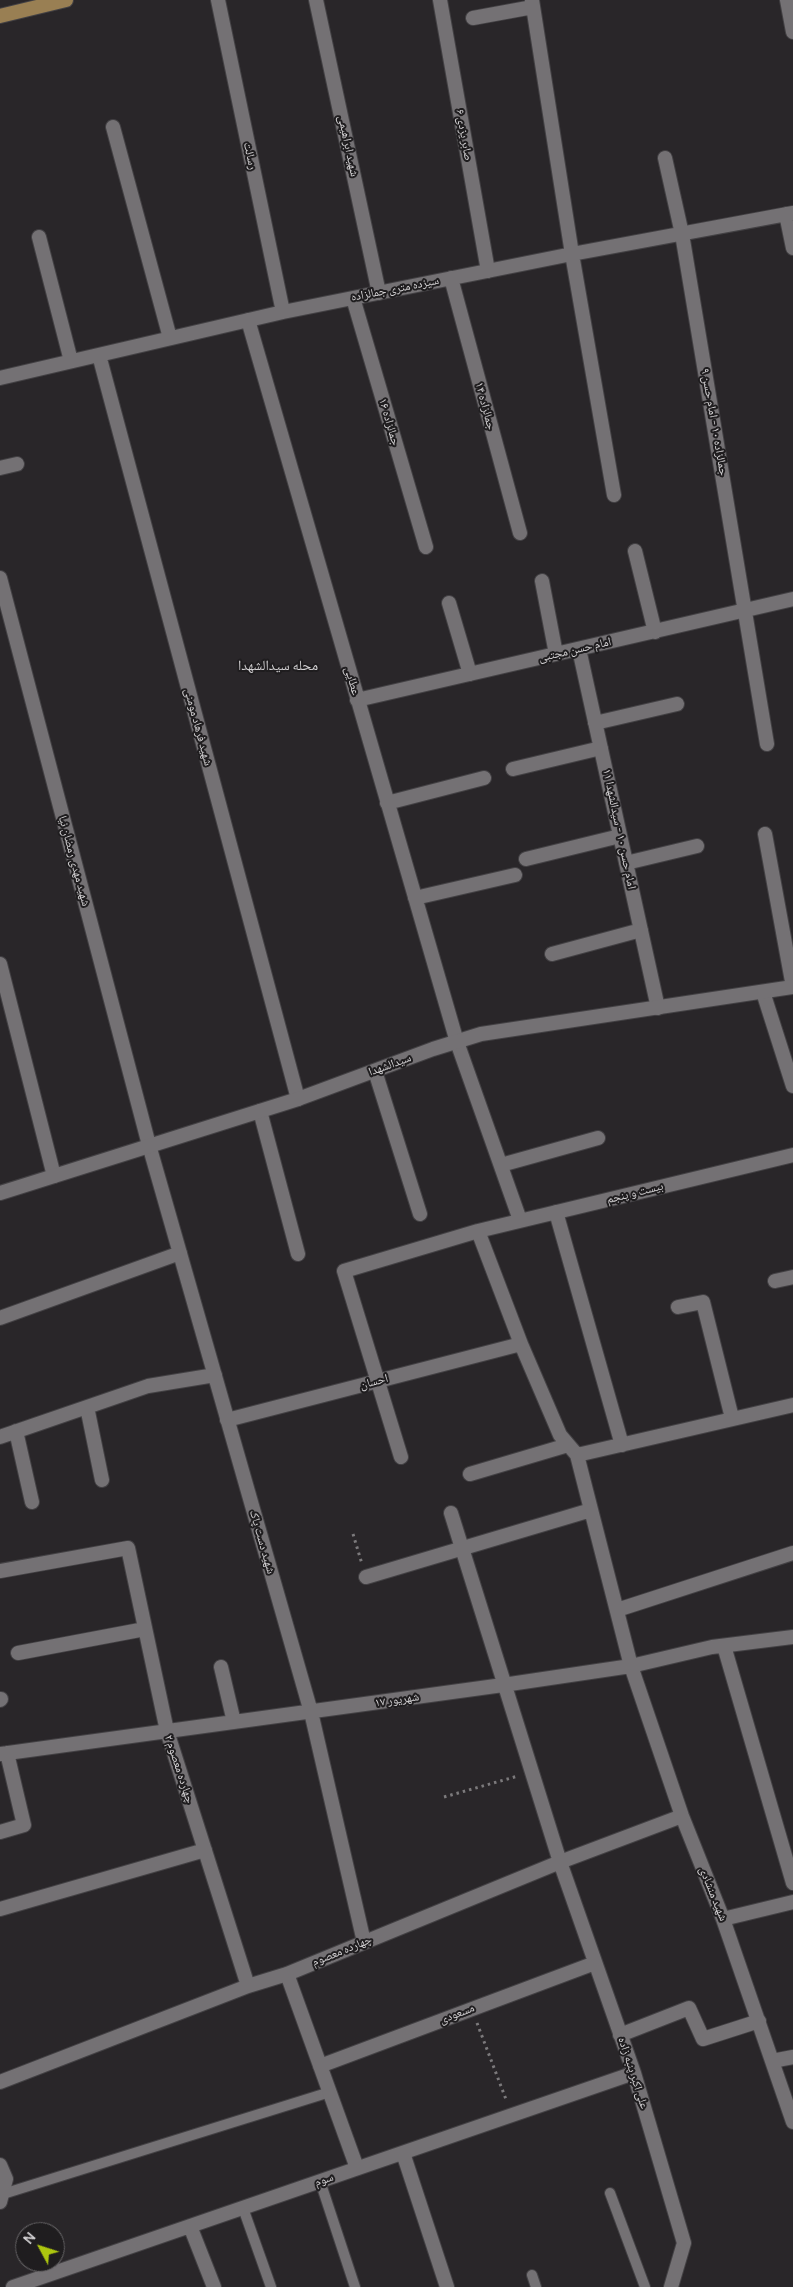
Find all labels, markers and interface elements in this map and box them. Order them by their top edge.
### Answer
street label: صابر یزدی ۶ [452,108,476,162]
street label: شهید ابراهیمی [334,114,362,178]
street label: رسالت [240,141,260,171]
street label: سیزده متری جمالزاده [350,273,440,305]
street label: جمالزاده ۱۰ - امام حسن ۹ [697,367,731,477]
street label: جمالزاده ۱۴ [472,381,498,431]
street label: جمالزاده ۱۶ [375,397,403,447]
street label: امام حسن مجتبی [537,635,613,665]
district label: محله سیدالشهدا [238,658,318,674]
street label: عطایی [341,665,363,697]
street label: شهید فرهاد مومنی [181,687,215,767]
street label: امام حسن ۱۰ - سیدالشهدا ۱۱ [599,767,639,891]
street label: شهید مهدی رمضان نیا [55,814,93,908]
street label: سیدالشهدا [367,1051,413,1079]
street label: بیست و پنجم [605,1179,665,1207]
street label: احسان [358,1371,390,1393]
street label: شهید دست پاک [246,1508,278,1576]
street label: ۱۷ شهریور [374,1690,420,1710]
street label: چهارده معصوم ۲ [161,1733,197,1805]
street label: شهید منشادی [696,1865,730,1923]
street label: چهارده معصوم [310,1932,374,1970]
street label: مسعودی [437,2001,477,2027]
street label: علی اکبر پنبه زاده [615,2035,651,2111]
street label: سوم [312,2170,336,2190]
north arrow [15,2222,65,2272]
text: N [18,2228,39,2248]

